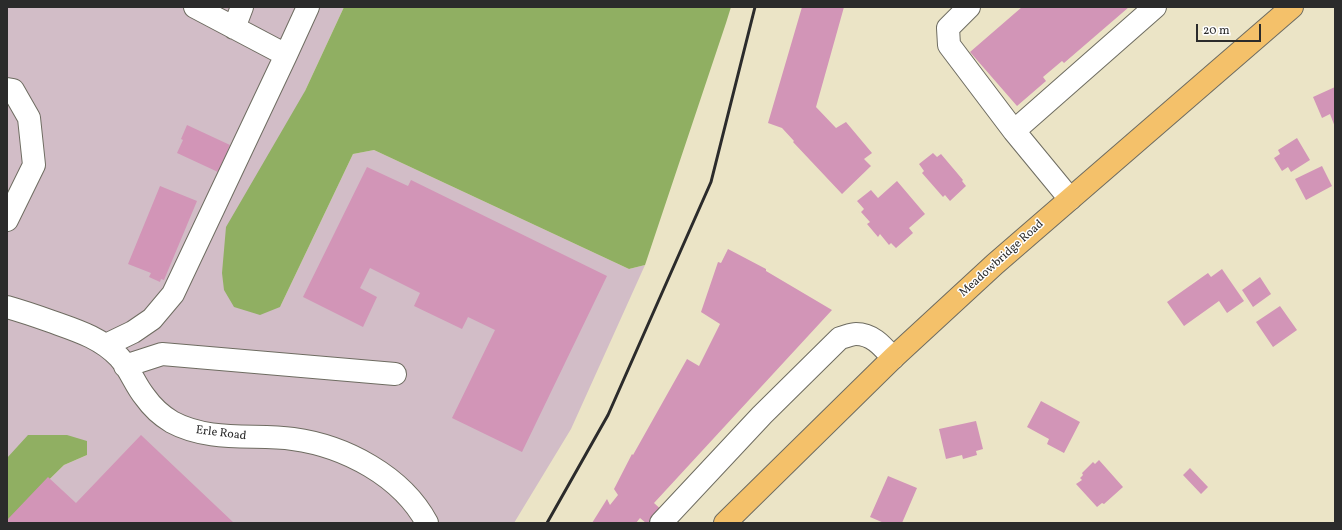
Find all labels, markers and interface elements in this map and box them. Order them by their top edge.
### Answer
scale bar [1198,16,1263,42]
text: 20 m [1203,23,1230,39]
street label: Meadowbridge Road [957,217,1047,301]
street label: Erle Road [195,424,247,444]

